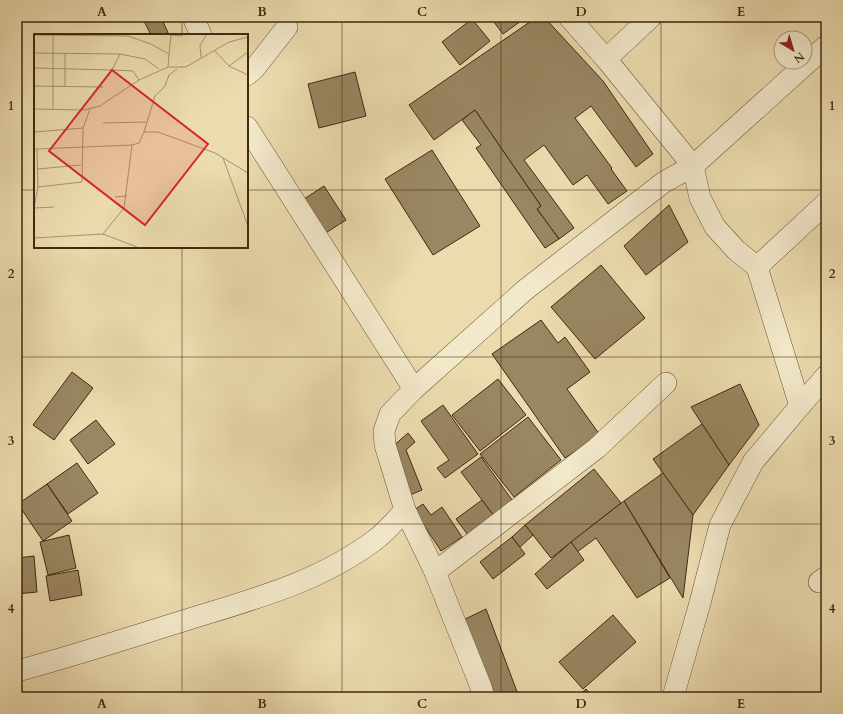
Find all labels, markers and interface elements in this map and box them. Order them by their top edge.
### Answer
text: A [97,3,107,21]
text: B [257,3,267,21]
text: C [417,3,427,21]
text: D [575,3,587,21]
text: E [737,3,745,21]
north arrow [773,30,813,70]
inset map [34,34,248,248]
text: N [790,49,807,67]
text: 1 [8,97,14,115]
text: 1 [829,97,835,115]
text: 2 [8,265,15,283]
text: 2 [829,265,836,283]
text: 3 [8,432,15,450]
text: 3 [829,432,836,450]
text: 4 [8,600,15,618]
text: 4 [829,600,836,618]
text: A [97,695,107,713]
text: B [257,695,267,713]
text: C [417,695,427,713]
text: D [575,695,587,713]
text: E [737,695,745,713]

